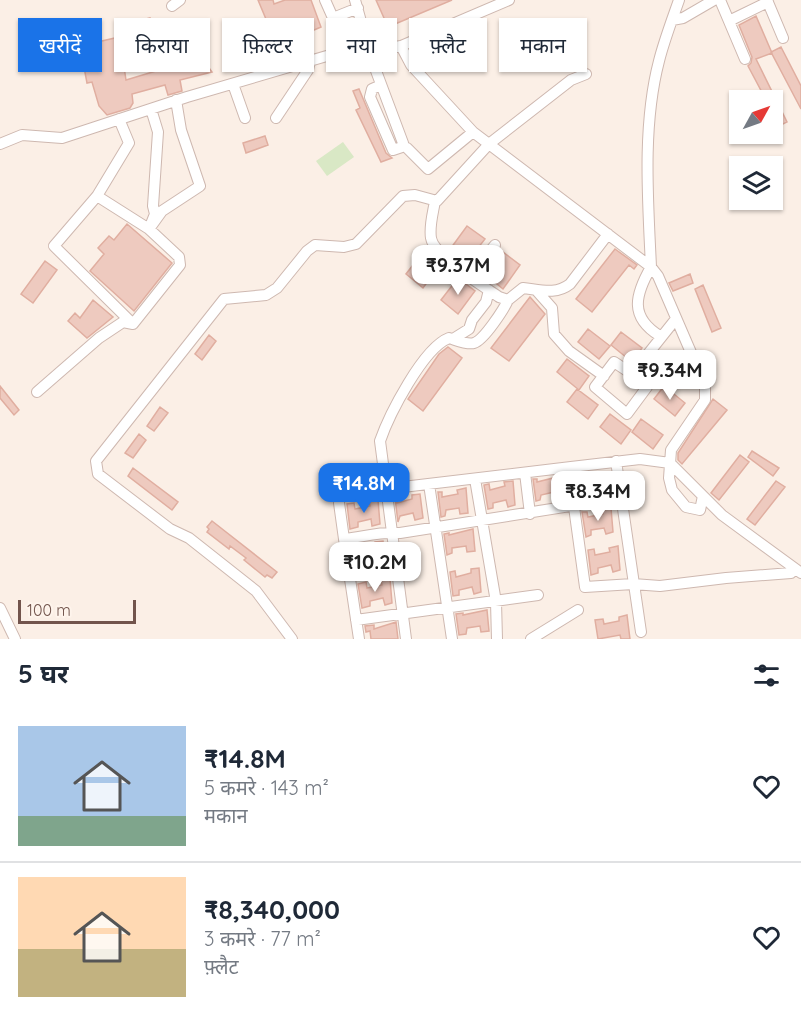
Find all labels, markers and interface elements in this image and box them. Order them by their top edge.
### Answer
chip: खरीदें [18,18,102,72]
chip: किराया [114,18,210,72]
chip: फ़िल्टर [222,18,314,72]
chip: नया [326,18,397,72]
chip: फ़्लैट [409,18,487,72]
chip: मकान [499,18,587,72]
north arrow [729,90,783,144]
map controls [729,90,783,210]
button: layers [729,156,783,210]
pin: ₹9.37M [409,245,507,296]
text: ₹9.37M [426,252,490,277]
pin: ₹9.34M [621,350,719,401]
text: ₹9.34M [637,357,703,382]
pin: ₹14.8M [315,463,413,514]
text: ₹14.8M [333,470,395,495]
pin: ₹8.34M [549,471,647,522]
text: ₹8.34M [565,478,631,503]
pin: ₹10.2M [326,542,424,593]
text: ₹10.2M [343,549,407,574]
scale bar [18,597,136,624]
text: 100 m [27,600,71,620]
text: 5 घर [18,657,69,690]
icon: filters [750,659,783,692]
text: ₹14.8M [204,742,286,775]
icon: home [66,750,138,822]
icon: heart [750,770,783,803]
text: 5 कमरे · 143 m² [204,775,329,800]
text: मकान [204,803,248,828]
text: ₹8,340,000 [204,893,340,926]
icon: home [66,901,138,973]
icon: heart [750,921,783,954]
text: 3 कमरे · 77 m² [204,926,321,951]
text: फ़्लैट [204,954,239,979]

